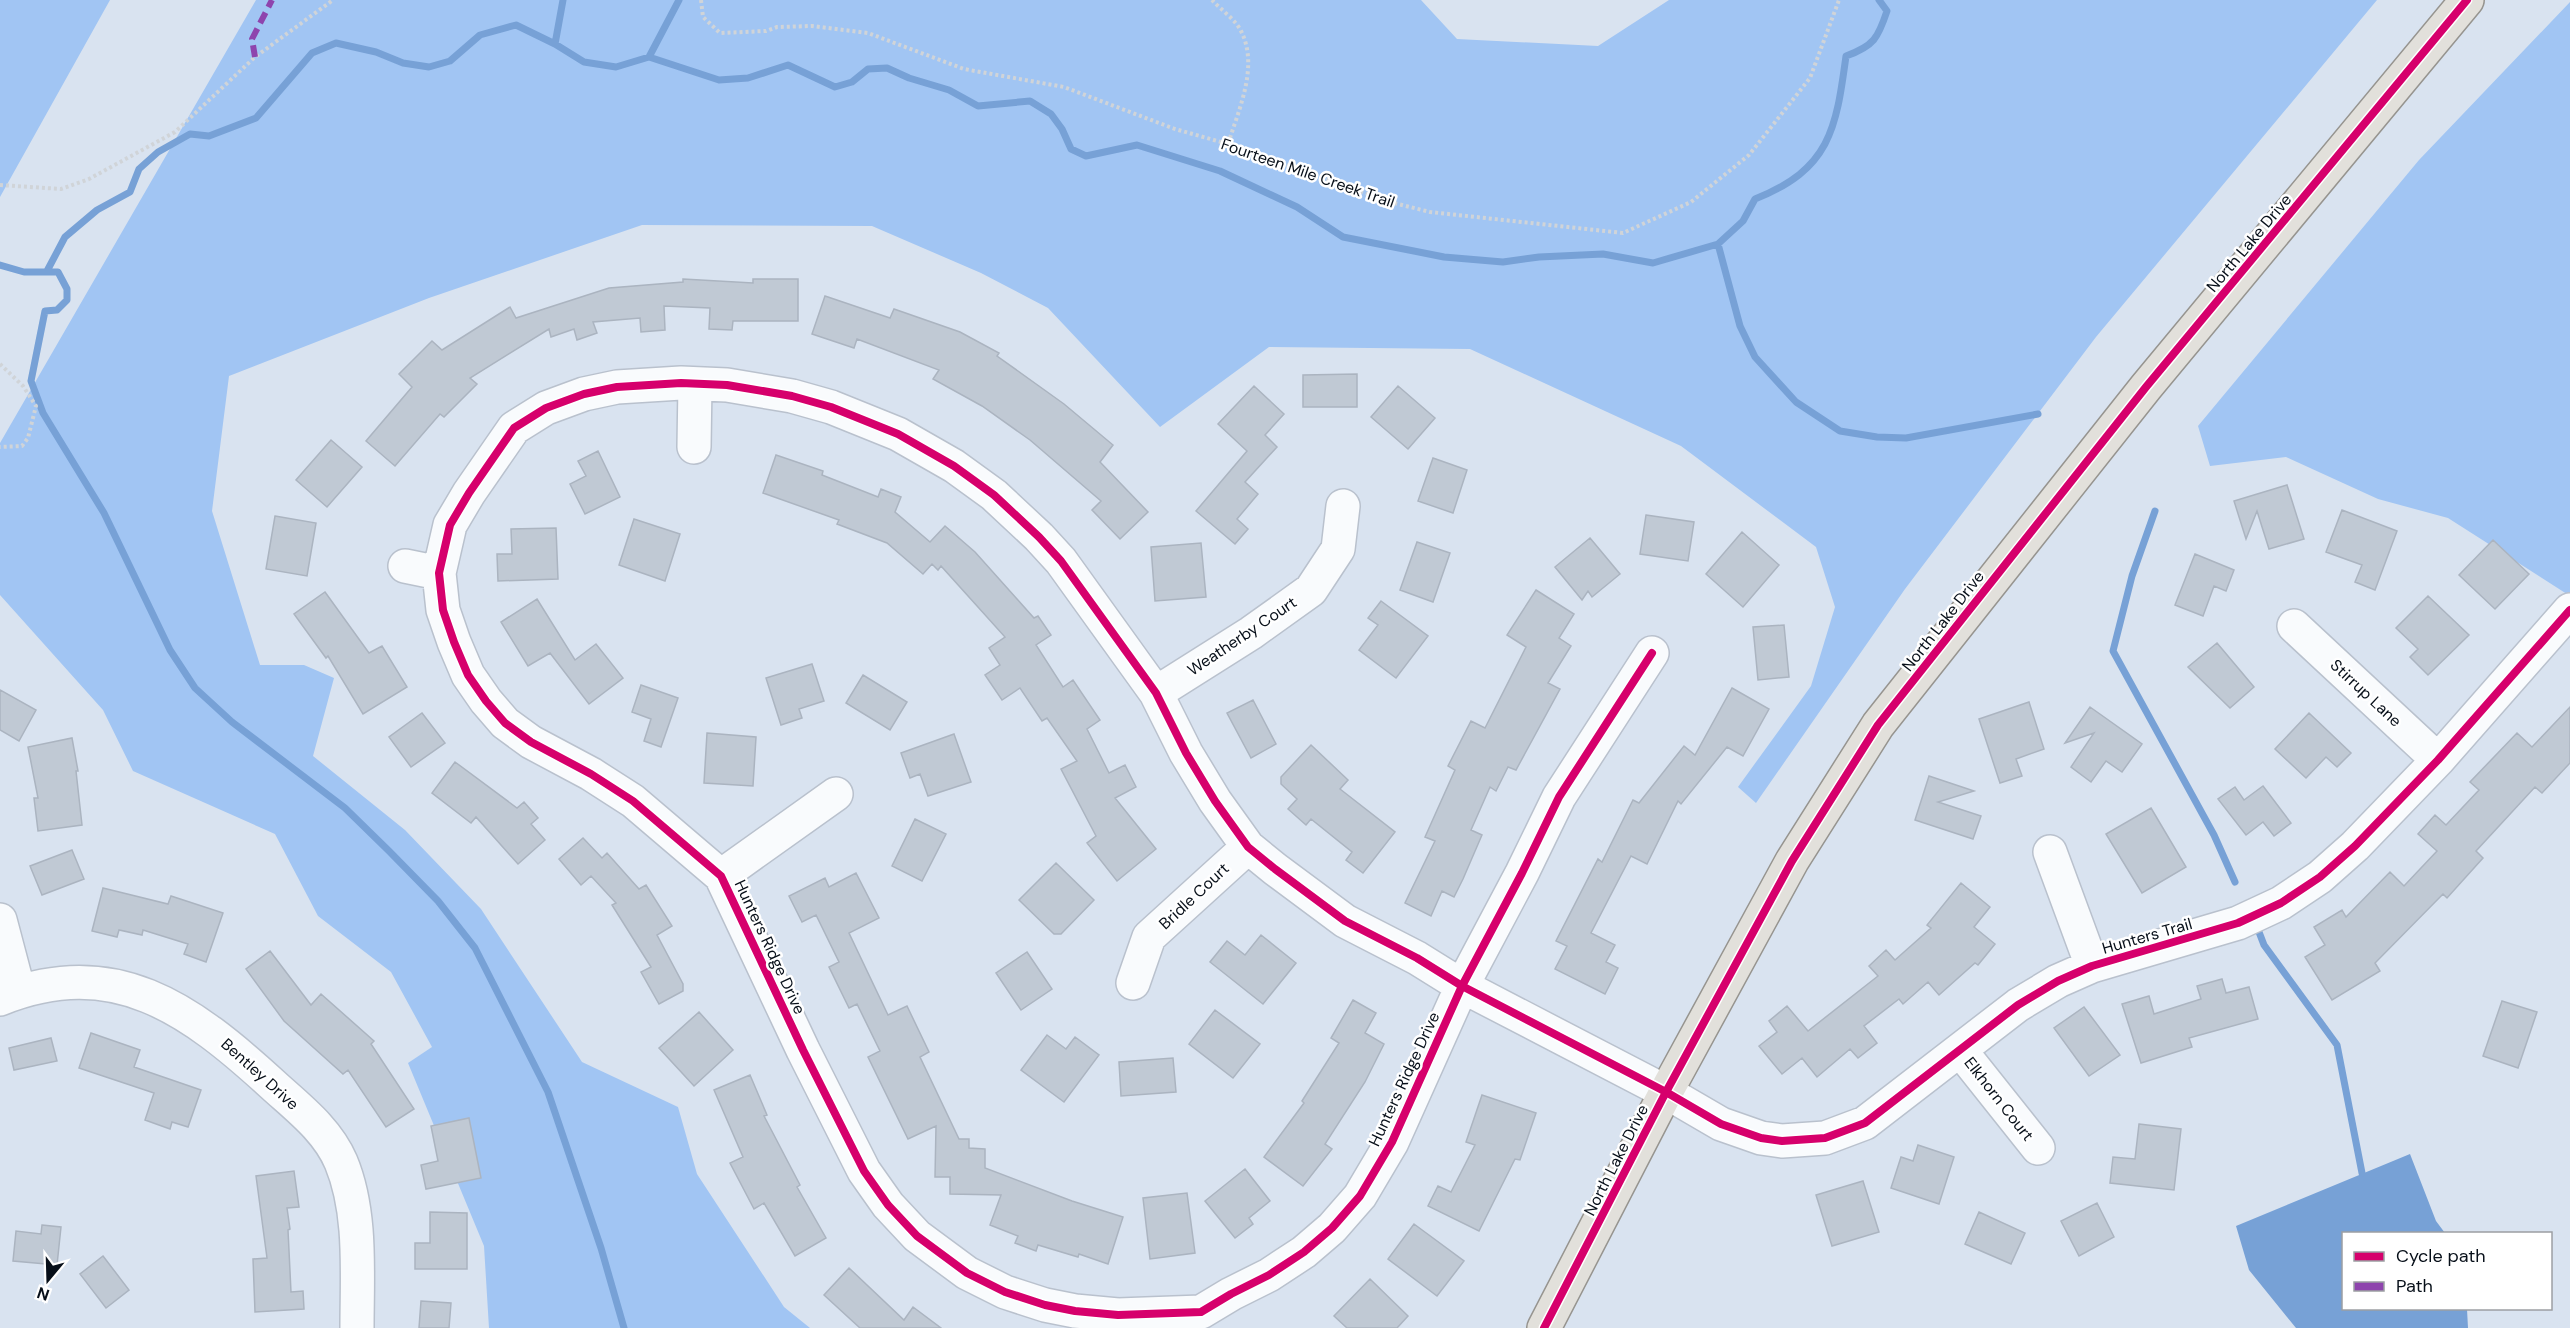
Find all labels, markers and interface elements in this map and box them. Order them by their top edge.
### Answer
street label: Fourteen Mile Creek Trail [1218,133,1398,213]
street label: North Lake Drive [2202,189,2296,297]
street label: North Lake Drive [1897,566,1989,676]
street label: Weatherby Court [1183,592,1301,680]
street label: Stirrup Lane [2326,655,2406,731]
street label: Bridle Court [1154,858,1234,934]
street label: Hunters Ridge Drive [730,876,810,1018]
street label: Hunters Trail [2100,913,2194,959]
street label: Hunters Ridge Drive [1364,1008,1444,1150]
street label: Bentley Drive [217,1034,303,1114]
street label: Elkhorn Court [1960,1053,2038,1145]
street label: North Lake Drive [1579,1101,1653,1219]
legend [2342,1232,2552,1310]
text: Cycle path [2396,1244,2486,1268]
north arrow [18,1250,78,1310]
text: Path [2396,1274,2433,1298]
text: N [34,1282,52,1306]

